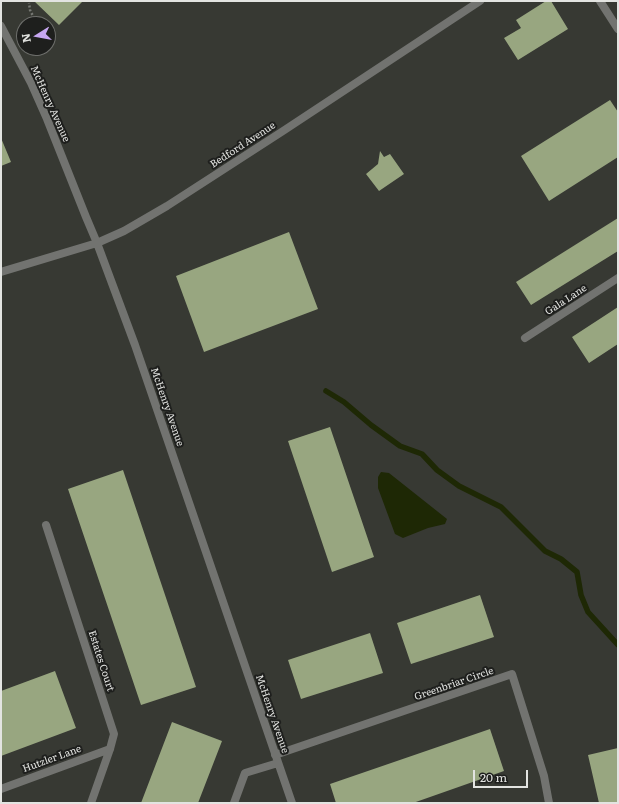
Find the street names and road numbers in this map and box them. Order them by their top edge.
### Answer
street label: McHenry Avenue [28,64,72,144]
street label: Bedford Avenue [208,119,278,171]
street label: Gala Lane [543,282,589,318]
street label: McHenry Avenue [148,366,186,448]
street label: Estates Court [86,629,116,693]
street label: Greenbriar Circle [413,665,495,703]
street label: McHenry Avenue [253,673,291,755]
street label: Hutzler Lane [21,743,83,775]

